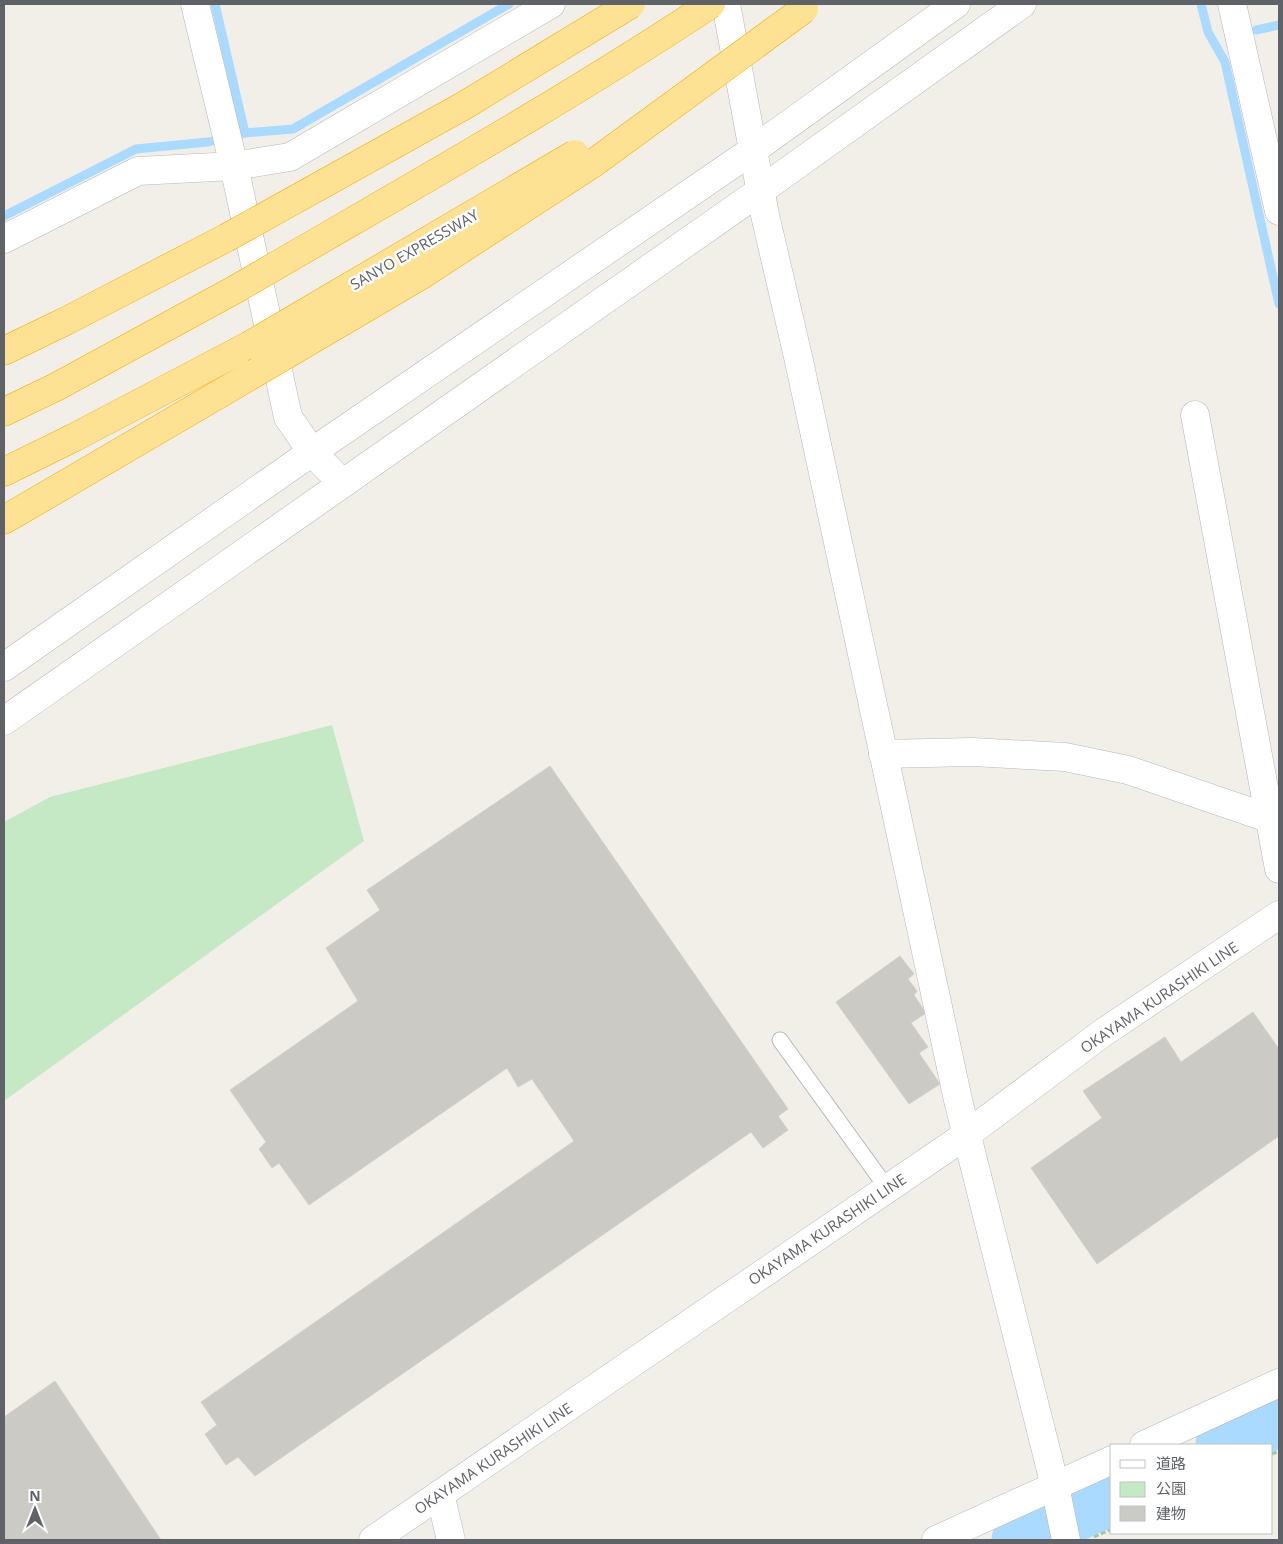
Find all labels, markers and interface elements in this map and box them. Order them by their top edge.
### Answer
street label: SANYO EXPRESSWAY [346,204,482,294]
street label: OKAYAMA KURASHIKI LINE [1076,937,1242,1057]
street label: OKAYAMA KURASHIKI LINE [744,1169,910,1289]
street label: OKAYAMA KURASHIKI LINE [410,1398,576,1518]
legend [1110,1444,1273,1534]
text: 道路 [1156,1453,1186,1473]
text: 公園 [1156,1478,1186,1498]
north arrow [10,1484,60,1534]
text: N [29,1486,41,1505]
text: 建物 [1156,1503,1186,1523]

